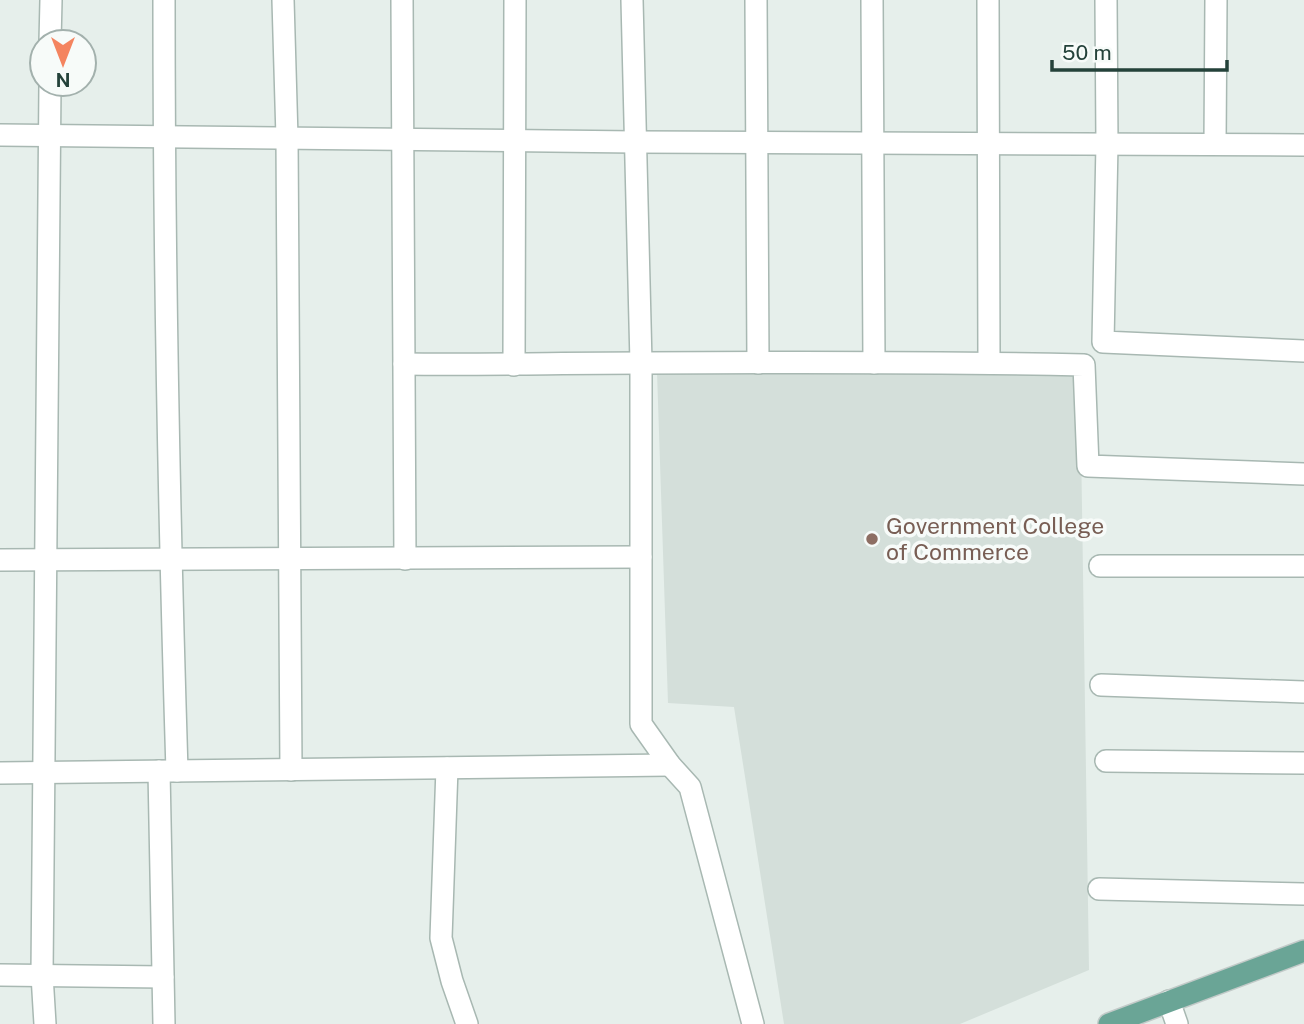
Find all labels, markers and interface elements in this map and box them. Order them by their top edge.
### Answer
north arrow [28,28,98,98]
scale bar [1052,28,1227,72]
text: 50 m [1062,40,1112,65]
text: N [56,69,70,91]
place label: Government College of Commerce [886,512,1104,565]
marker: Government College of Commerce [864,531,880,547]

